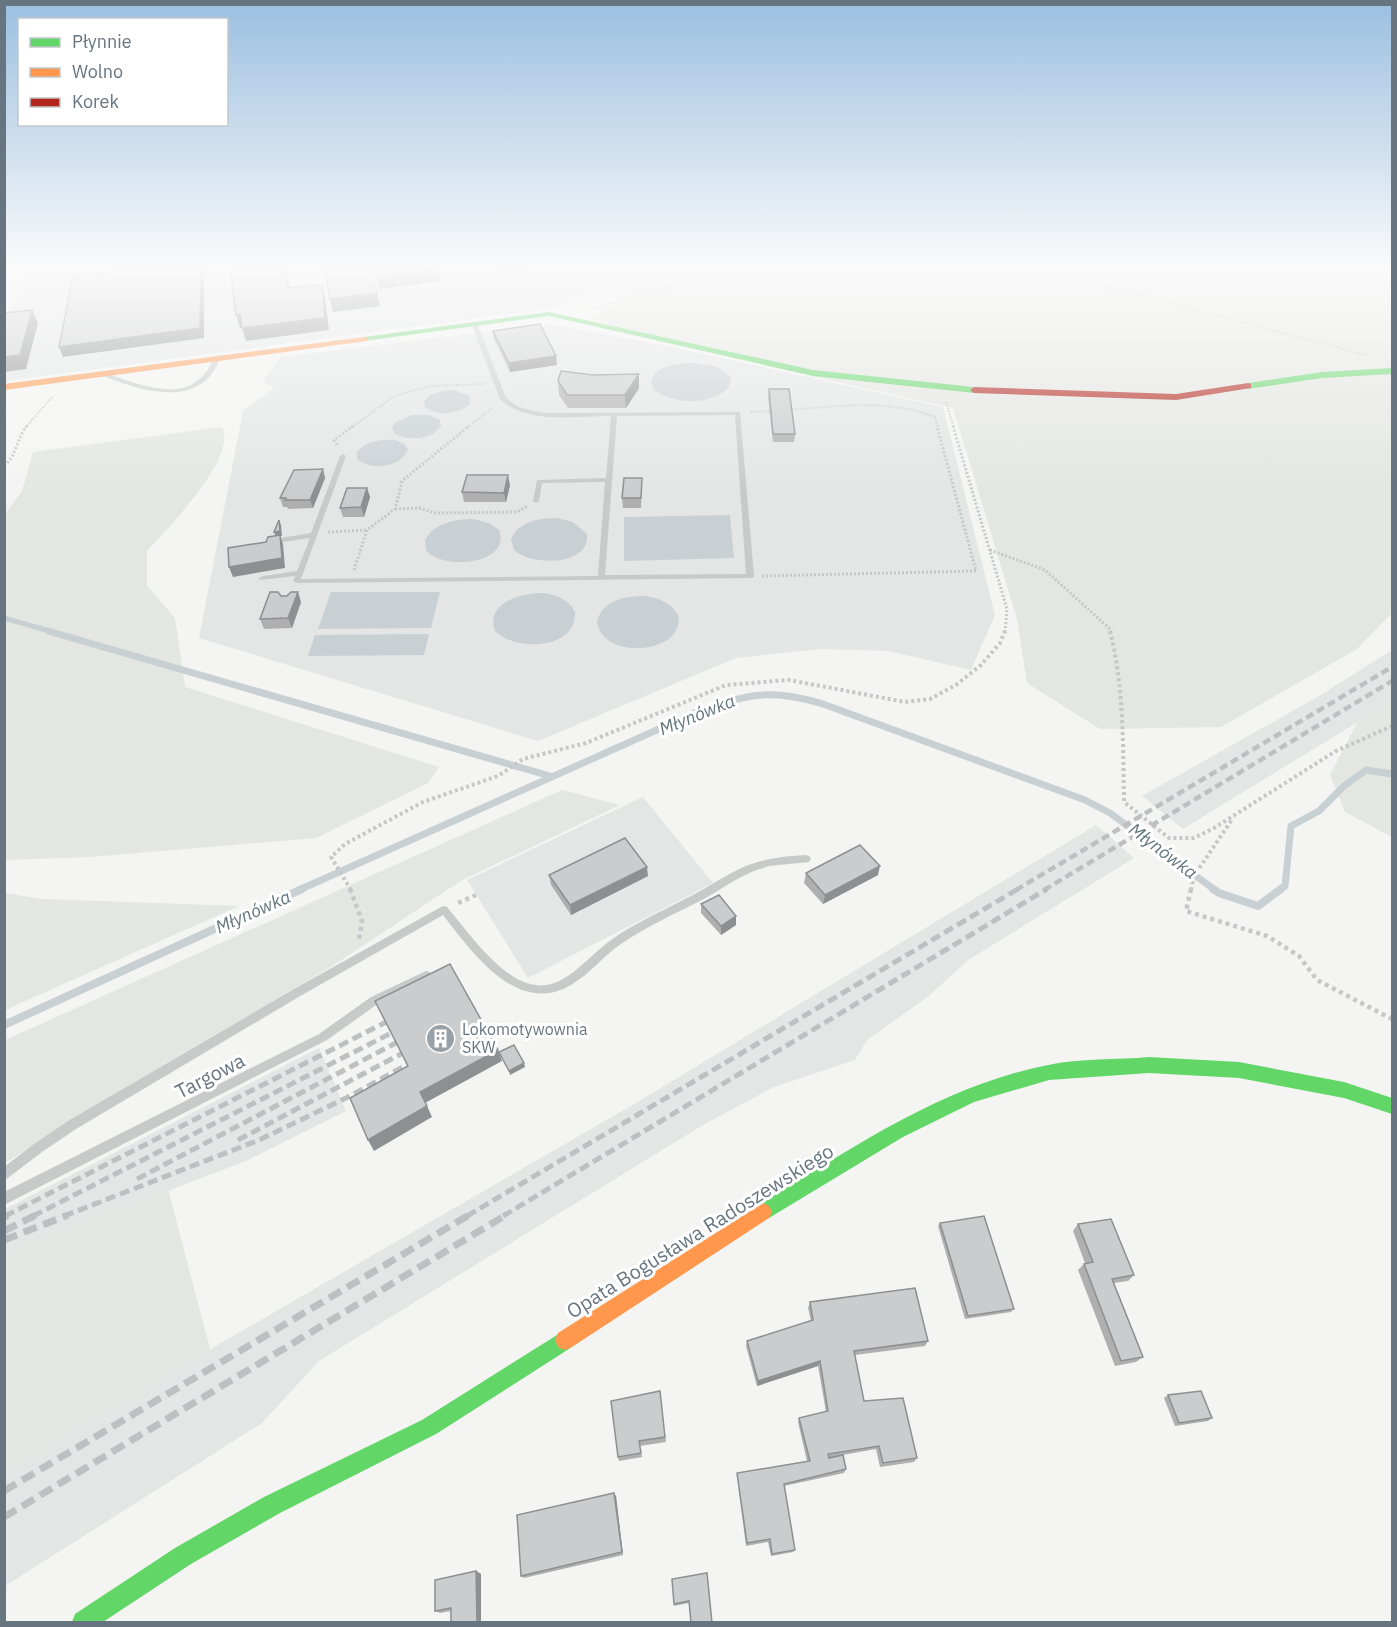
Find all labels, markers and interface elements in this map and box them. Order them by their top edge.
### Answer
legend [18,18,228,126]
text: Płynnie [72,30,132,53]
text: Wolno [72,60,123,83]
text: Korek [72,90,119,113]
water label: Młynówka [655,689,738,740]
water label: Młynówka [1124,817,1202,884]
water label: Młynówka [212,885,294,938]
place label: Lokomotywownia SKW [462,1019,588,1057]
building icon: Lokomotywownia SKW [425,1022,457,1054]
street label: Targowa [170,1046,250,1105]
street label: Opata Bogusława Radoszewskiego [561,1137,838,1324]

